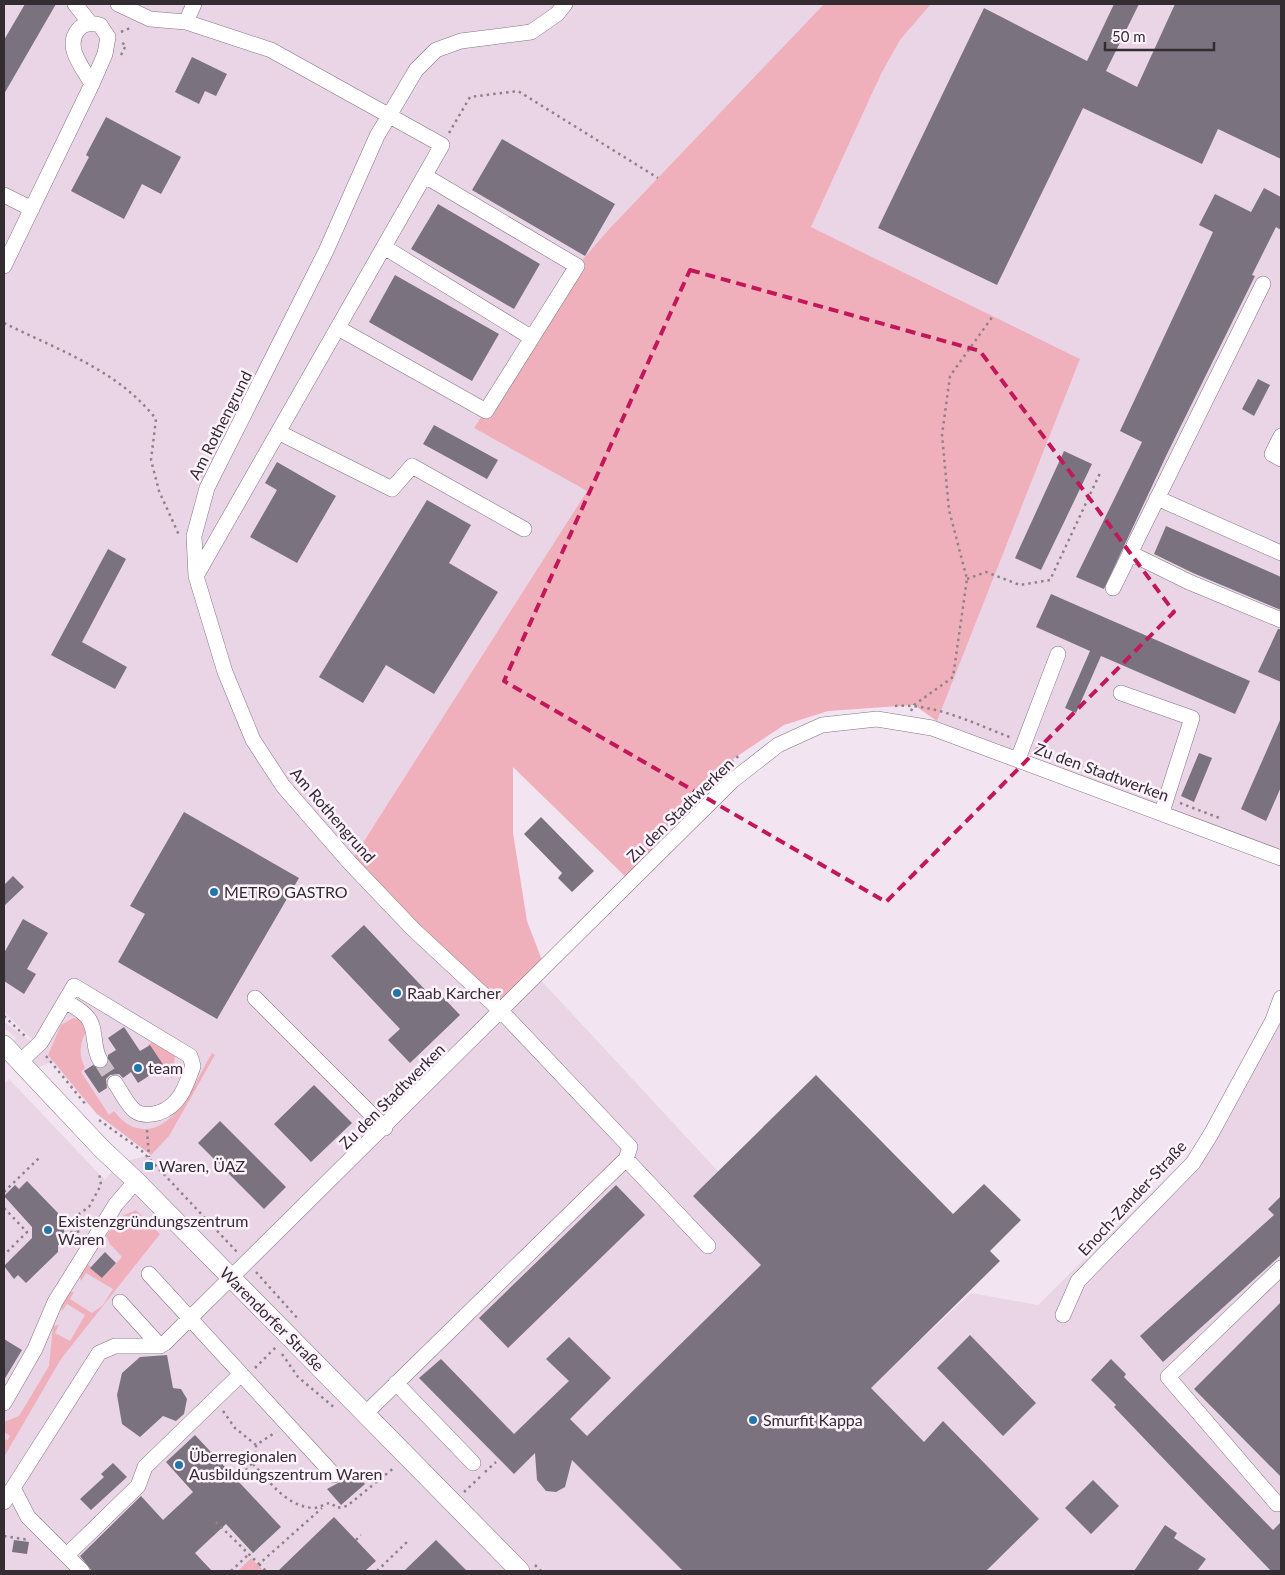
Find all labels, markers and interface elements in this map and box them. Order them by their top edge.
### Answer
scale bar [1105,20,1214,52]
text: 50 m [1112,27,1146,45]
street label: Am Rothengrund [184,367,255,482]
street label: Zu den Stadtwerken [1033,738,1172,805]
street label: Zu den Stadtwerken [622,754,737,866]
street label: Am Rothengrund [287,763,380,866]
place label: METRO GASTRO [224,882,348,901]
marker: METRO GASTRO [208,886,220,898]
place label: Raab Karcher [407,983,501,1002]
marker: Raab Karcher [391,987,403,999]
street label: Zu den Stadtwerken [335,1039,448,1152]
place label: team [148,1058,183,1077]
marker: team [132,1062,144,1074]
street label: Enoch-Zander-Straße [1073,1136,1190,1259]
place label: Waren, ÜAZ [159,1156,246,1175]
marker: Waren, ÜAZ [143,1160,155,1172]
place label: Existenzgründungszentrum Waren [58,1211,248,1248]
marker: Existenzgründungszentrum Waren [42,1224,54,1236]
street label: Warendorfer Straße [216,1263,328,1375]
place label: Smurfit Kappa [763,1410,863,1429]
marker: Smurfit Kappa [747,1414,759,1426]
place label: Überregionalen Ausbildungszentrum Waren [189,1446,382,1483]
marker: Überregionalen Ausbildungszentrum Waren [173,1459,185,1471]

